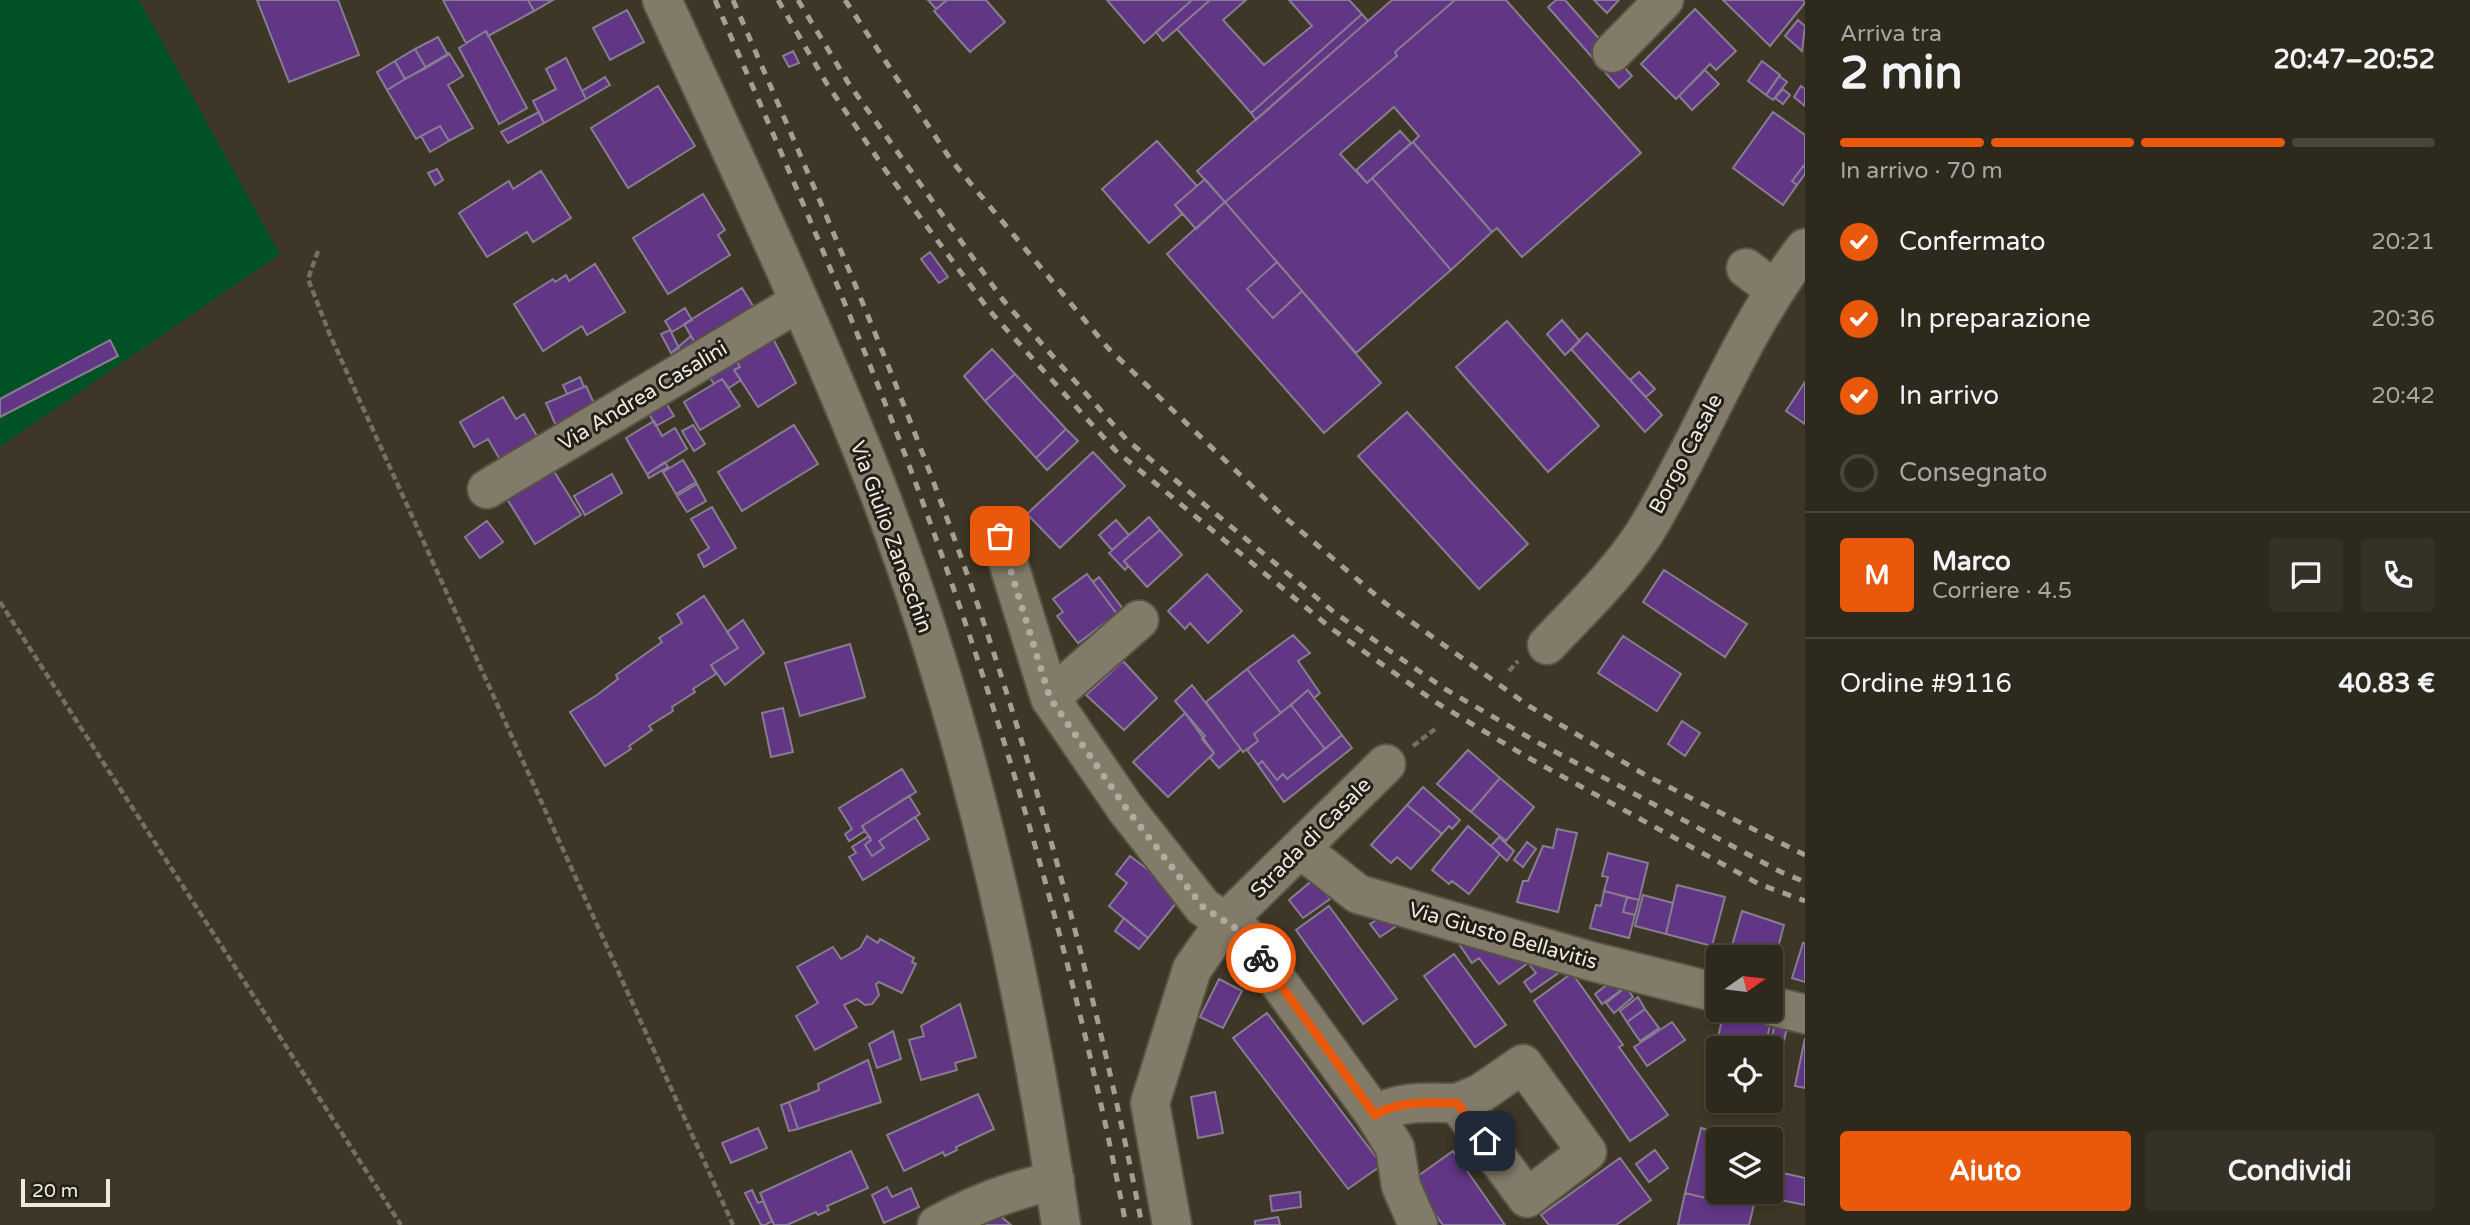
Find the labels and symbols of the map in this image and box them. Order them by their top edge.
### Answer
street label: Via Andrea Casalini [554,336,732,456]
street label: Borgo Casale [1644,390,1728,518]
street label: Via Giulio Zanecchin [845,438,937,636]
pin [970,506,1030,566]
street label: Strada di Casale [1246,772,1377,903]
street label: Via Giusto Bellavitis [1406,897,1600,975]
courier [1226,923,1296,993]
north arrow [1706,945,1783,1022]
pin [1455,1111,1515,1171]
scale bar [21,1176,110,1208]

